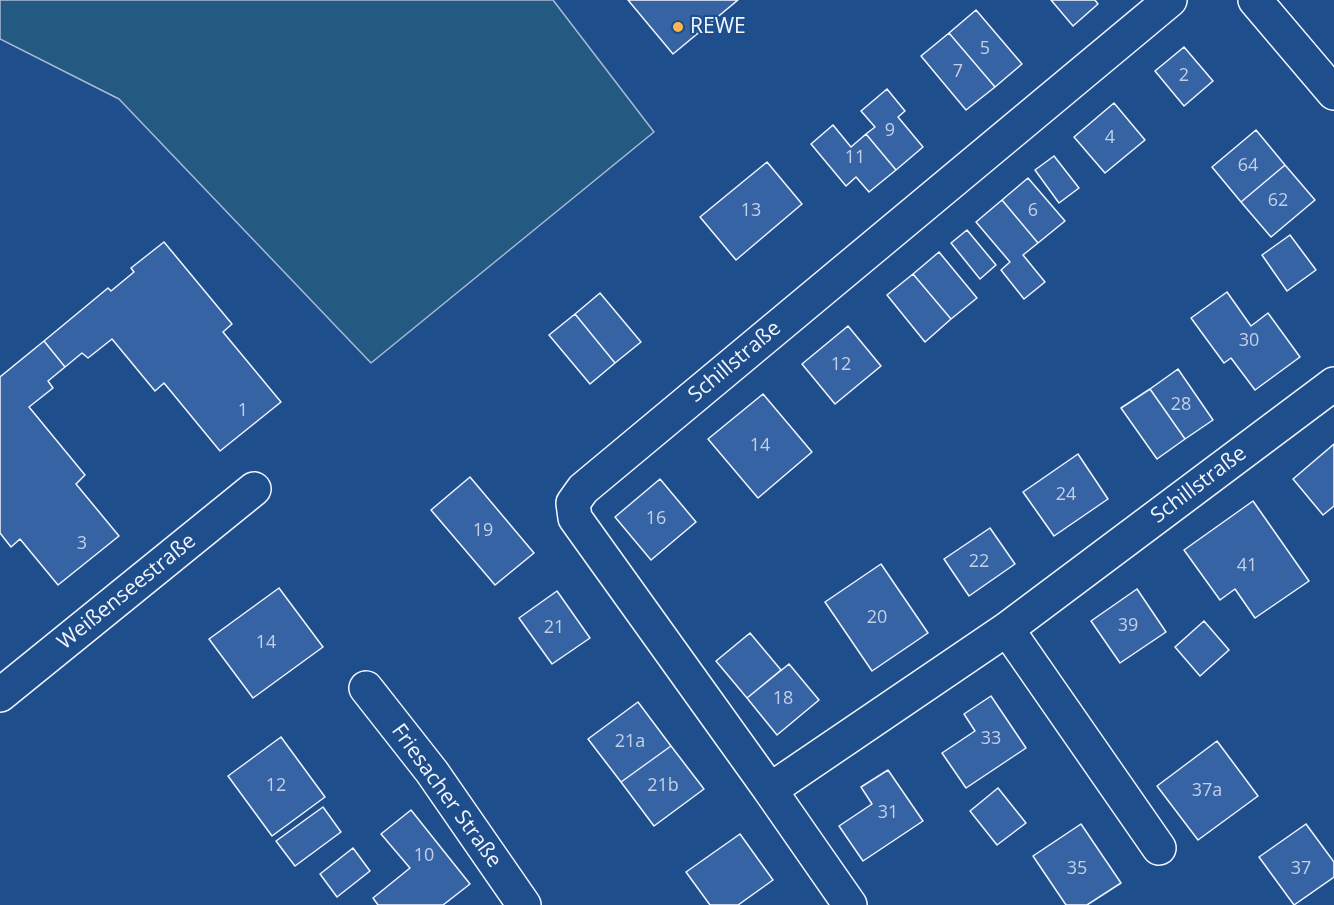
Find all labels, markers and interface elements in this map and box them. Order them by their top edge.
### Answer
place label: REWE [690,14,746,40]
marker: REWE [671,20,685,34]
house number: 5 [980,38,990,60]
house number: 7 [953,61,963,83]
house number: 2 [1179,65,1189,87]
house number: 9 [885,120,895,142]
house number: 4 [1105,127,1115,149]
house number: 11 [845,147,865,169]
house number: 64 [1238,155,1258,177]
house number: 62 [1268,190,1288,212]
house number: 13 [741,200,761,222]
house number: 6 [1028,200,1038,222]
street label: Schillstraße [684,316,786,408]
house number: 30 [1239,330,1259,352]
house number: 12 [831,354,851,376]
house number: 28 [1171,394,1191,416]
house number: 1 [238,400,248,422]
house number: 14 [750,435,770,457]
street label: Schillstraße [1146,441,1252,529]
house number: 24 [1056,484,1076,506]
house number: 16 [646,508,666,530]
house number: 19 [473,520,493,542]
street label: Weißenseestraße [53,529,201,655]
house number: 3 [77,533,87,555]
house number: 22 [969,551,989,573]
house number: 41 [1237,555,1257,577]
house number: 20 [867,607,887,629]
house number: 39 [1118,615,1138,637]
house number: 21 [544,617,564,639]
house number: 14 [256,632,276,654]
house number: 18 [773,688,793,710]
street label: Friesacher Straße [386,719,506,873]
house number: 33 [981,728,1001,750]
house number: 21a [615,731,645,753]
house number: 12 [266,775,286,797]
house number: 21b [647,775,679,797]
house number: 37a [1192,780,1222,802]
house number: 31 [878,802,898,824]
house number: 10 [414,845,434,867]
house number: 35 [1067,858,1087,880]
house number: 37 [1291,858,1311,880]

